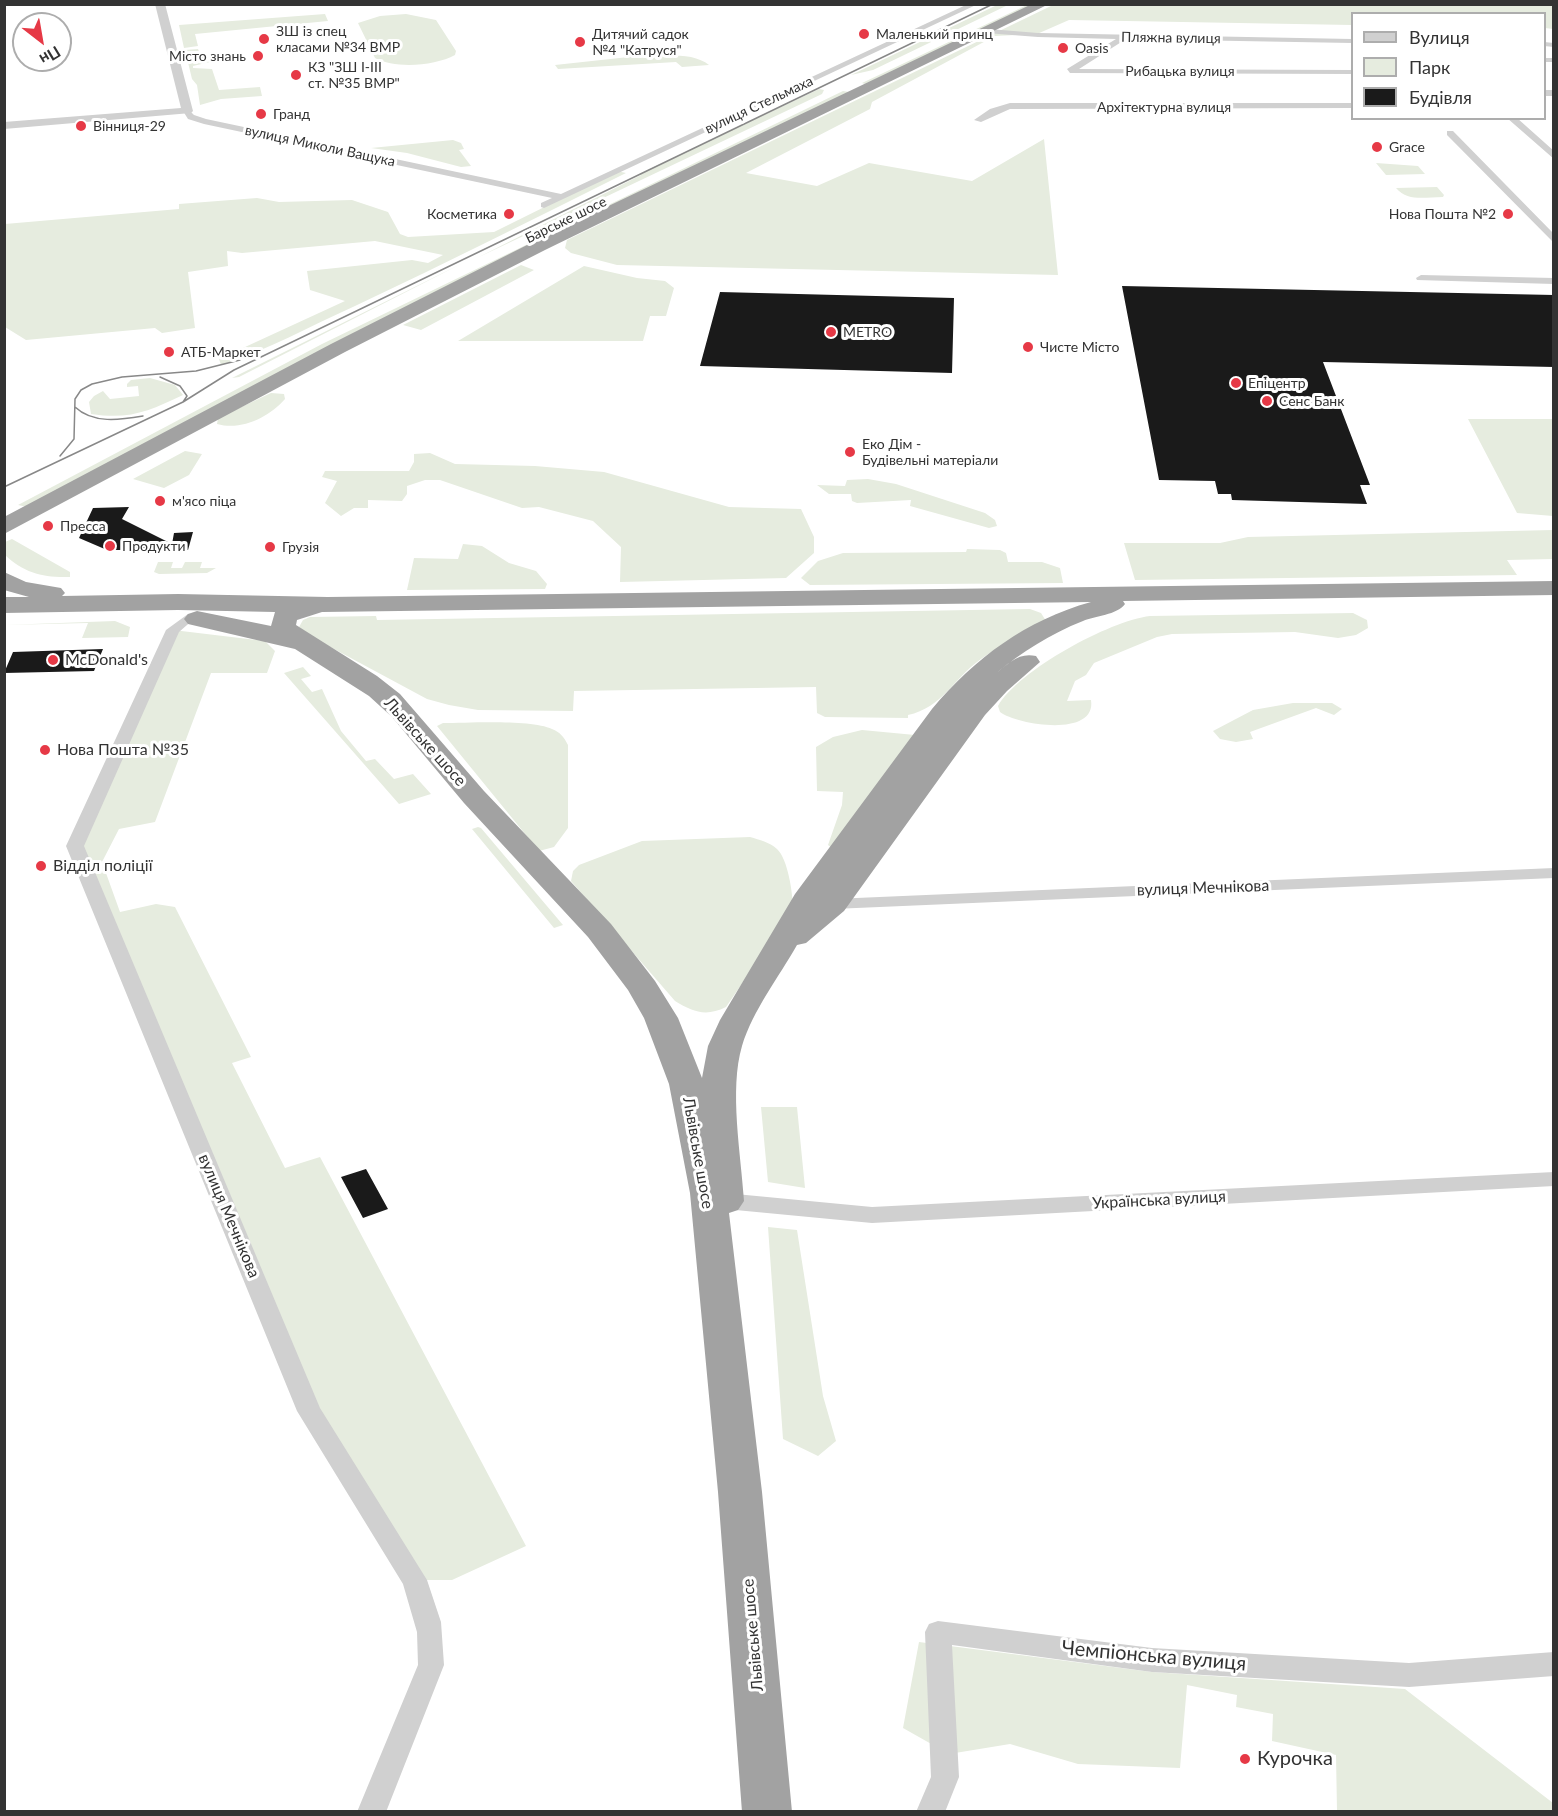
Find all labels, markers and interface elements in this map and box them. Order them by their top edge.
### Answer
north arrow [12,12,72,72]
legend [1351,12,1546,120]
place label: ЗШ із спец класами №34 ВМР [276,23,400,56]
place label: Дитячий садок №4 "Катруся" [592,26,689,58]
place label: Маленький принц [876,26,993,42]
text: Вулиця [1409,26,1470,48]
marker: Маленький принц [857,27,871,41]
street label: Пляжна вулиця [1121,29,1221,47]
marker: ЗШ із спец класами №34 ВМР [257,32,271,46]
marker: Дитячий садок №4 "Катруся" [573,35,587,49]
place label: Oasis [1075,40,1108,56]
marker: Oasis [1056,41,1070,55]
text: Пн [37,43,64,70]
place label: Місто знань [169,48,246,64]
marker: Місто знань [251,49,265,63]
text: Парк [1409,56,1450,78]
place label: КЗ "ЗШ І-ІІІ ст. №35 ВМР" [308,59,400,92]
street label: Рибацька вулиця [1125,63,1235,79]
marker: КЗ "ЗШ І-ІІІ ст. №35 ВМР" [289,68,303,82]
street label: вулиця Стельмаха [702,73,816,137]
text: Будівля [1409,86,1472,108]
street label: Архітектурна вулиця [1097,99,1231,115]
place label: Гранд [273,106,310,122]
marker: Гранд [254,107,268,121]
place label: Вінниця-29 [93,118,166,134]
marker: Вінниця-29 [74,119,88,133]
street label: вулиця Миколи Ващука [243,122,397,170]
place label: Grace [1389,139,1425,155]
marker: Grace [1370,140,1384,154]
street label: Барське шосе [523,193,609,247]
place label: Косметика [427,206,497,222]
place label: Нова Пошта №2 [1389,206,1496,222]
marker: Косметика [502,207,516,221]
marker: Нова Пошта №2 [1501,207,1515,221]
place label: METRO [843,324,892,340]
marker: METRO [824,325,838,339]
place label: Чисте Місто [1040,339,1119,355]
marker: Чисте Місто [1021,340,1035,354]
place label: АТБ-Маркет [181,344,261,360]
marker: АТБ-Маркет [162,345,176,359]
place label: Епіцентр [1248,375,1306,391]
marker: Епіцентр [1229,376,1243,390]
place label: Сенс Банк [1279,393,1344,409]
marker: Сенс Банк [1260,394,1274,408]
place label: Еко Дім - Будівельні матеріали [862,436,998,468]
marker: Еко Дім - Будівельні матеріали [843,445,857,459]
place label: м'ясо піца [172,493,236,509]
marker: м'ясо піца [153,494,167,508]
place label: Пресса [60,518,106,534]
marker: Пресса [41,519,55,533]
place label: Продукти [122,538,186,554]
marker: Продукти [103,539,117,553]
place label: Грузія [282,539,319,555]
marker: Грузія [263,540,277,554]
place label: McDonald's [65,650,148,670]
marker: McDonald's [46,653,60,667]
street label: Львівське шосе [380,694,470,790]
place label: Нова Пошта №35 [57,740,189,760]
marker: Нова Пошта №35 [38,743,52,757]
place label: Відділ поліції [53,856,153,876]
marker: Відділ поліції [34,859,48,873]
street label: вулиця Мечнікова [1136,876,1270,900]
street label: Львівське шосе [679,1096,717,1210]
street label: вулиця Мечнікова [194,1151,264,1281]
street label: Українська вулиця [1092,1187,1226,1213]
street label: Львівське шосе [739,1578,767,1692]
street label: Чемпіонська вулиця [1061,1636,1247,1676]
place label: Курочка [1257,1747,1333,1771]
marker: Курочка [1238,1752,1252,1766]

